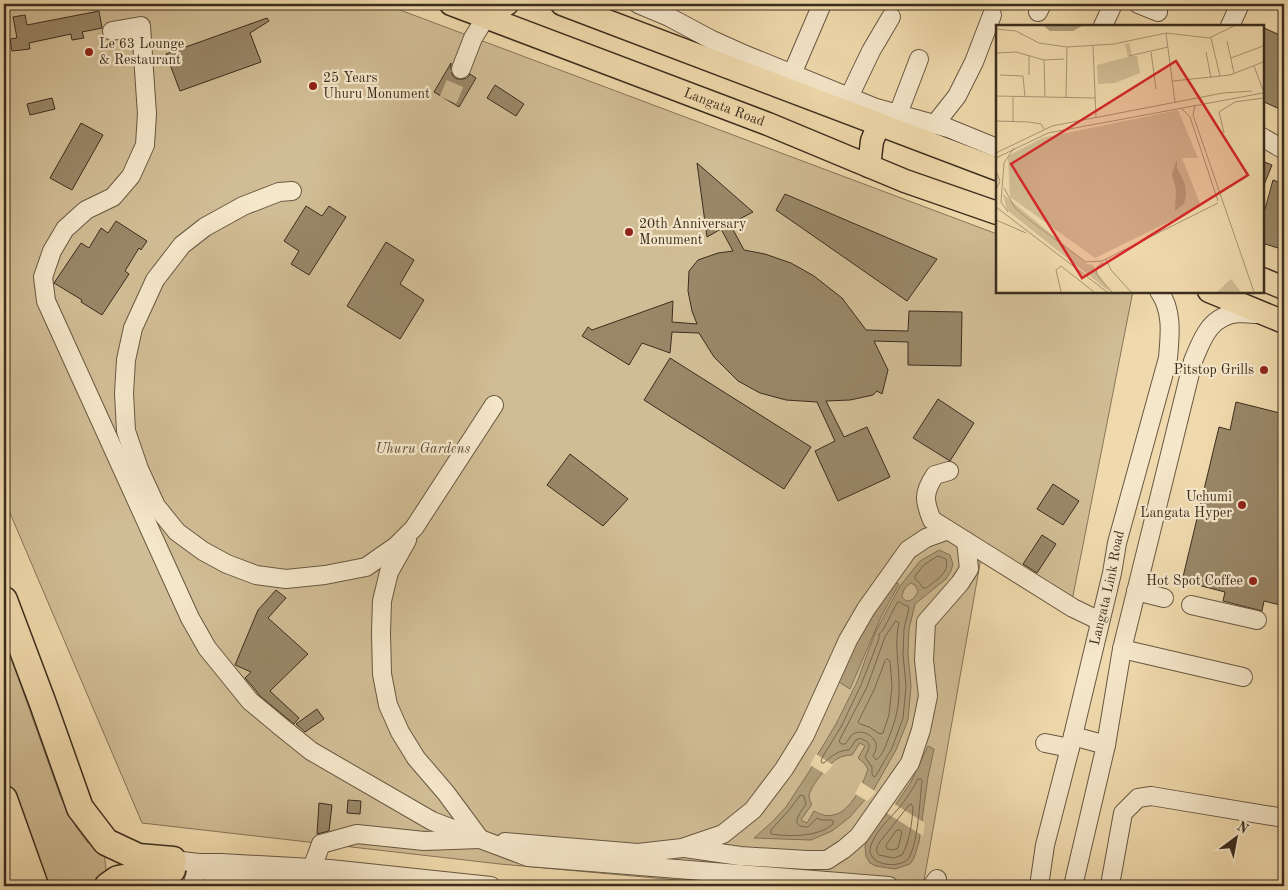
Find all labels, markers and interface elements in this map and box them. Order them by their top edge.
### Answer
inset map [996,25,1263,292]
place label: Le 63 Lounge & Restaurant [99,37,184,67]
marker: Le 63 Lounge & Restaurant [83,46,95,58]
place label: 25 Years Uhuru Monument [323,71,430,101]
marker: 25 Years Uhuru Monument [307,80,319,92]
street label: Langata Road [682,86,766,129]
place label: 20th Anniversary Monument [639,217,747,247]
marker: 20th Anniversary Monument [623,226,635,238]
place label: Pitstop Grills [1173,363,1254,377]
marker: Pitstop Grills [1258,364,1270,376]
park label: Uhuru Gardens [375,442,471,456]
place label: Uchumi Langata Hyper [1140,490,1232,520]
marker: Uchumi Langata Hyper [1236,499,1248,511]
street label: Langata Link Road [1088,529,1127,647]
place label: Hot Spot Coffee [1146,574,1243,588]
marker: Hot Spot Coffee [1247,575,1259,587]
north arrow [1210,812,1260,862]
text: N [1234,819,1251,837]

